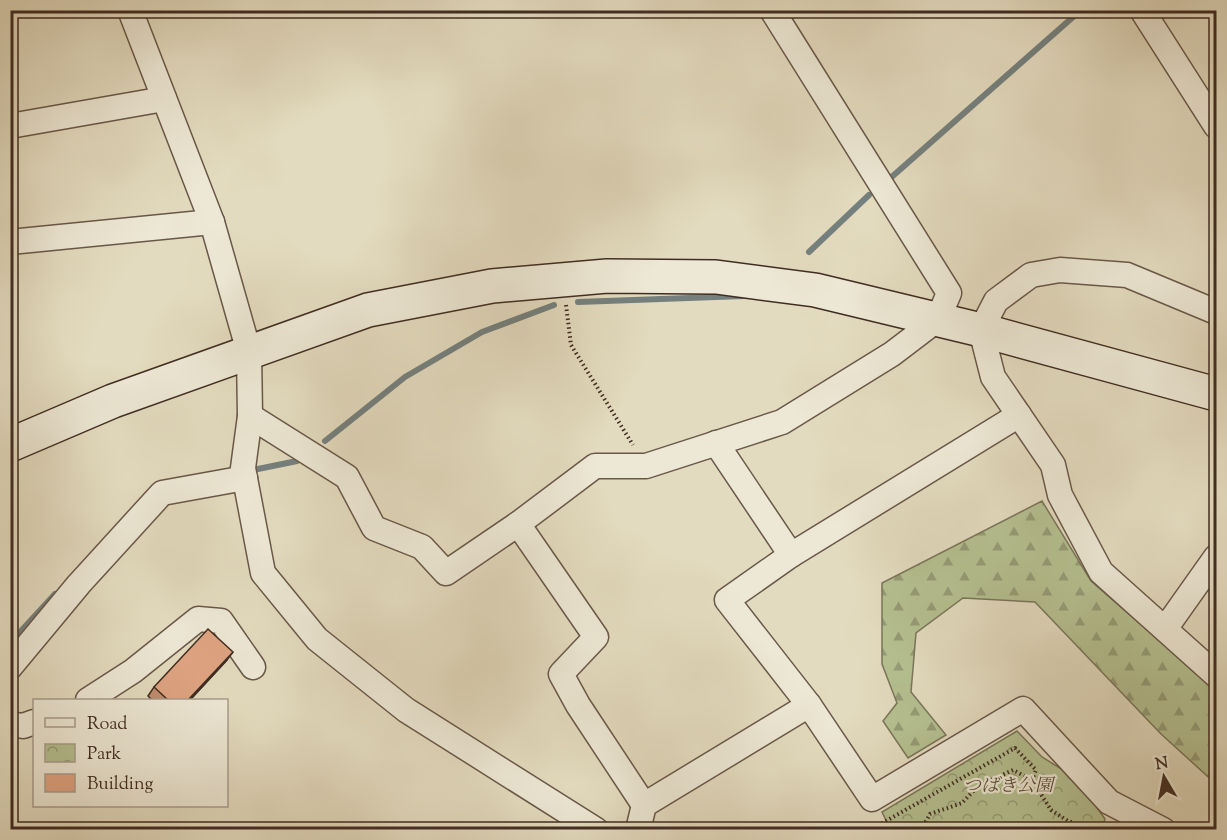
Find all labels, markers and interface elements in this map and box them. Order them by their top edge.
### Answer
legend [33,699,228,807]
text: Road [87,712,127,738]
text: Park [87,742,122,768]
north arrow [1134,747,1194,807]
text: N [1154,752,1170,777]
text: Building [87,772,153,798]
park label: つばき公園 [963,774,1056,800]

